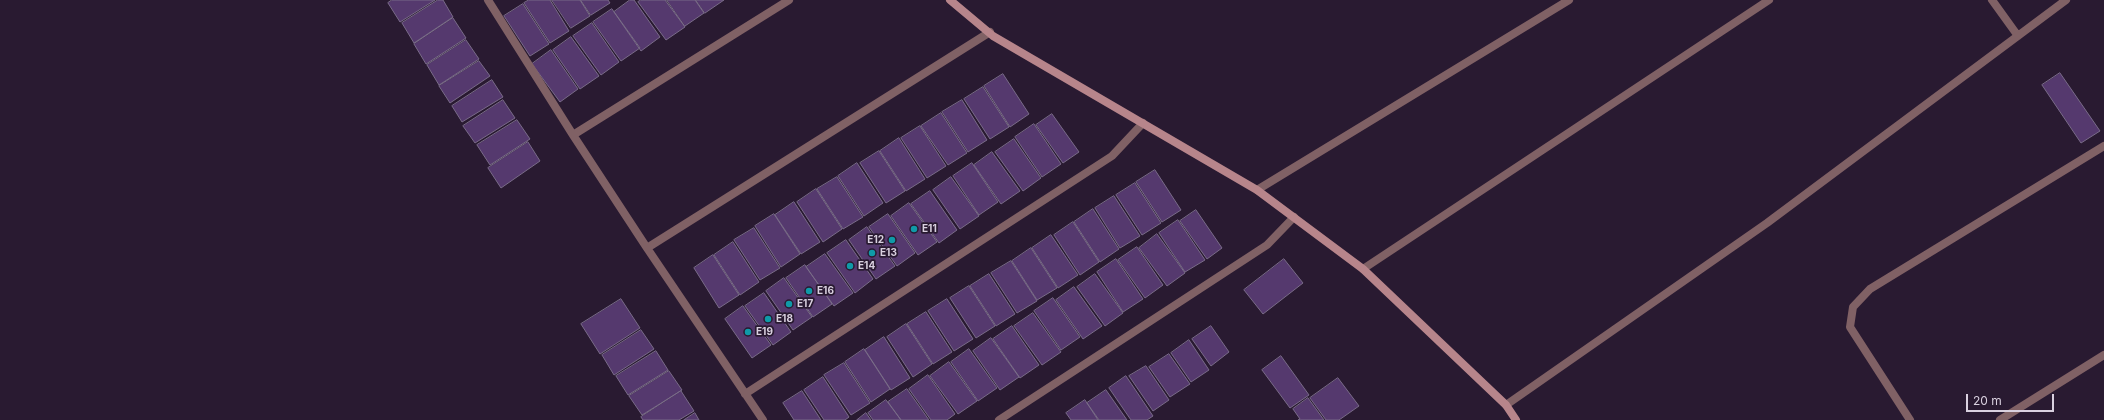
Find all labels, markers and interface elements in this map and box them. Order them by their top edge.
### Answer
place label: E11 [922,223,937,235]
marker: E11 [909,224,919,234]
place label: E12 [867,234,884,246]
marker: E12 [887,235,897,245]
place label: E13 [880,247,897,259]
marker: E13 [867,248,877,258]
place label: E14 [858,260,875,272]
marker: E14 [845,261,855,271]
place label: E16 [817,285,834,297]
marker: E16 [804,286,814,296]
place label: E17 [797,298,813,310]
marker: E17 [784,299,794,309]
place label: E18 [776,313,793,325]
marker: E18 [763,314,773,324]
place label: E19 [756,326,773,338]
marker: E19 [743,327,753,337]
scale bar [1968,386,2056,412]
text: 20 m [1973,393,2002,408]

